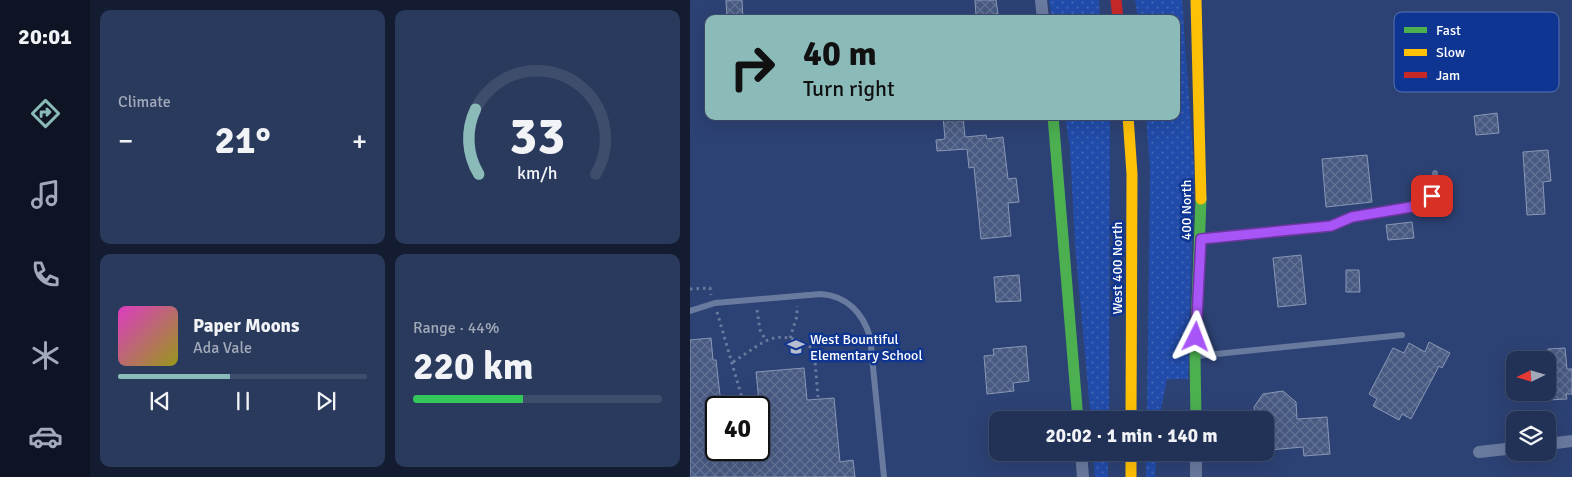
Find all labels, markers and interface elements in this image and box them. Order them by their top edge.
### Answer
legend [1394,12,1559,92]
text: Fast [1436,22,1461,39]
text: 20:01 [18,23,72,50]
text: 40 m [803,32,877,75]
icon: right [720,35,785,100]
text: Slow [1436,44,1465,61]
text: Jam [1436,67,1460,84]
text: Turn right [803,75,895,102]
text: Climate [118,92,171,112]
icon: directions [28,96,63,131]
text: 33 [509,104,566,168]
text: 21° [214,117,271,164]
text: − [118,124,133,158]
text: + [352,124,367,158]
text: km/h [517,162,558,184]
pin [1411,175,1453,217]
icon: music [28,177,63,212]
street label: 400 North [1178,180,1195,240]
icon: arrive [1418,182,1446,210]
street label: West 400 North [1109,222,1126,314]
icon: phone [28,257,63,292]
position arrow [1169,310,1221,362]
text: Paper Moons [193,314,299,338]
text: Range · 44% [413,318,499,338]
place label: West Bountiful Elementary School [810,331,923,364]
school or university icon: West Bountiful Elementary School [786,337,806,357]
icon: climate [28,338,63,373]
text: Ada Vale [193,338,252,358]
text: 220 km [413,343,534,390]
north arrow [1506,351,1556,401]
map controls [1506,351,1556,461]
icon: previous [146,387,174,415]
icon: pause [229,387,257,415]
icon: next [312,387,340,415]
speed limit sign: 40 [705,396,770,461]
button: layers [1506,411,1556,461]
icon: car [28,419,63,454]
text: 20:02 · 1 min · 140 m [1045,424,1218,448]

